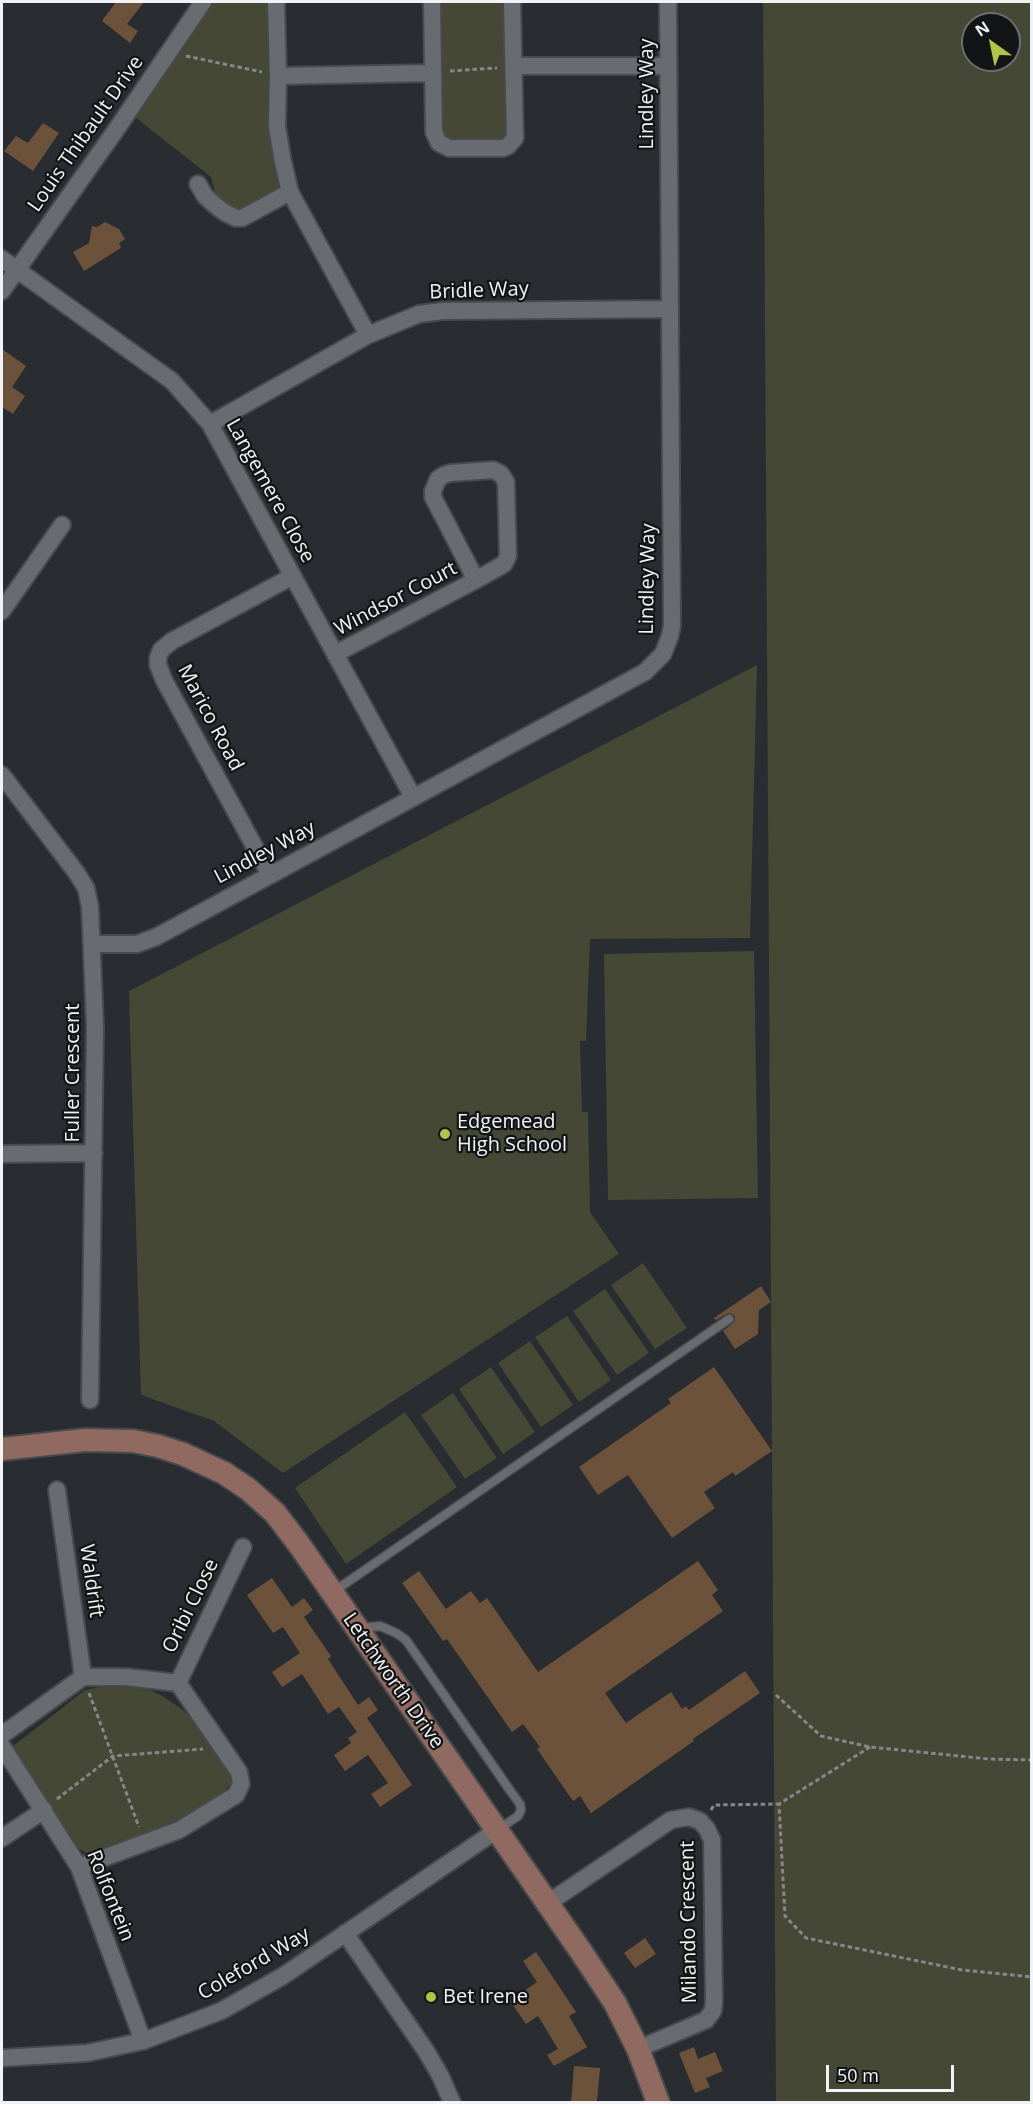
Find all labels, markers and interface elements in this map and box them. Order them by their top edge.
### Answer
north arrow [961,12,1021,72]
text: N [971,16,994,41]
street label: Lindley Way [635,38,659,150]
street label: Louis Thibault Drive [23,51,149,217]
street label: Bridle Way [429,277,529,305]
street label: Langemere Close [221,415,319,567]
street label: Lindley Way [635,523,661,635]
street label: Windsor Court [331,557,461,641]
street label: Marico Road [172,661,248,775]
street label: Lindley Way [210,816,320,890]
street label: Fuller Crescent [61,1003,85,1143]
place label: Edgemead High School [457,1110,567,1157]
marker: Edgemead High School [438,1127,452,1141]
street label: Waldrift [74,1543,108,1619]
street label: Oribi Close [158,1555,224,1657]
street label: Letchworth Drive [337,1609,449,1753]
street label: Milando Crescent [676,1840,702,2004]
street label: Rolfontein [81,1847,139,1945]
street label: Coleford Way [194,1922,314,2006]
place label: Bet Irene [443,1985,528,2009]
marker: Bet Irene [424,1990,438,2004]
scale bar [829,2053,956,2091]
text: 50 m [837,2063,879,2087]

